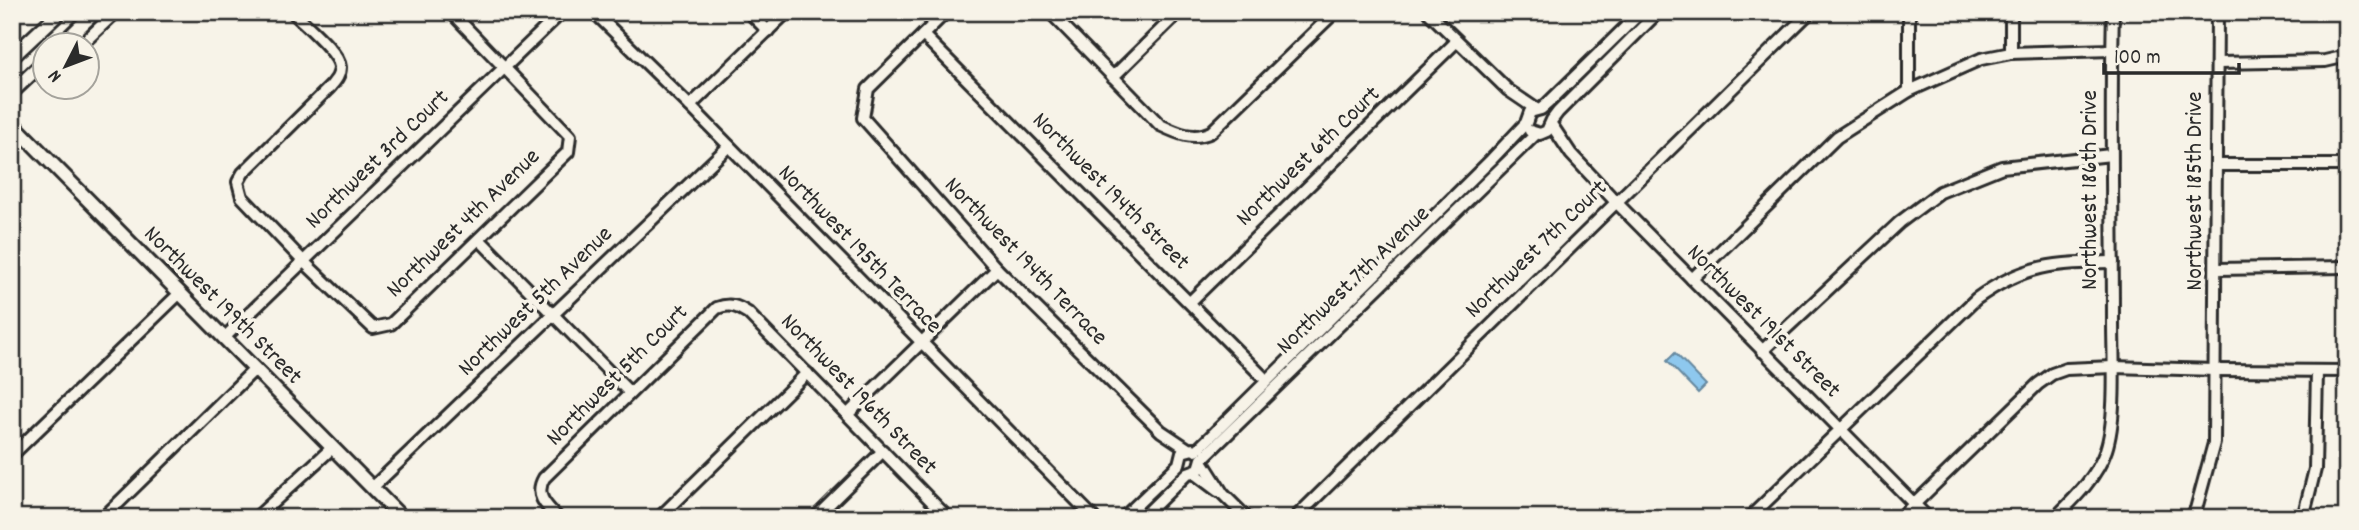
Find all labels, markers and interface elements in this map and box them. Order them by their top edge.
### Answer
north arrow [32,32,102,102]
scale bar [2104,32,2238,76]
text: 100 m [2114,44,2161,74]
text: N [43,63,69,88]
street label: Northwest 6th Court [1229,79,1389,235]
street label: Northwest 3rd Court [298,82,458,238]
street label: Northwest 186th Drive [2074,90,2108,290]
street label: Northwest 185th Drive [2179,91,2213,291]
street label: Northwest 194th Street [1023,105,1197,279]
street label: Northwest 4th Avenue [379,141,549,307]
street label: Northwest 195th Terrace [769,158,949,342]
street label: Northwest 194th Terrace [935,170,1115,354]
street label: Northwest 7th Court [1458,173,1616,327]
street label: Northwest 7th Avenue [1270,199,1438,363]
street label: Northwest 199th Street [135,219,309,393]
street label: Northwest 5th Avenue [451,219,621,385]
street label: Northwest 191st Street [1678,237,1848,407]
street label: Northwest 5th Court [539,297,697,455]
street label: Northwest 196th Street [772,306,944,484]

